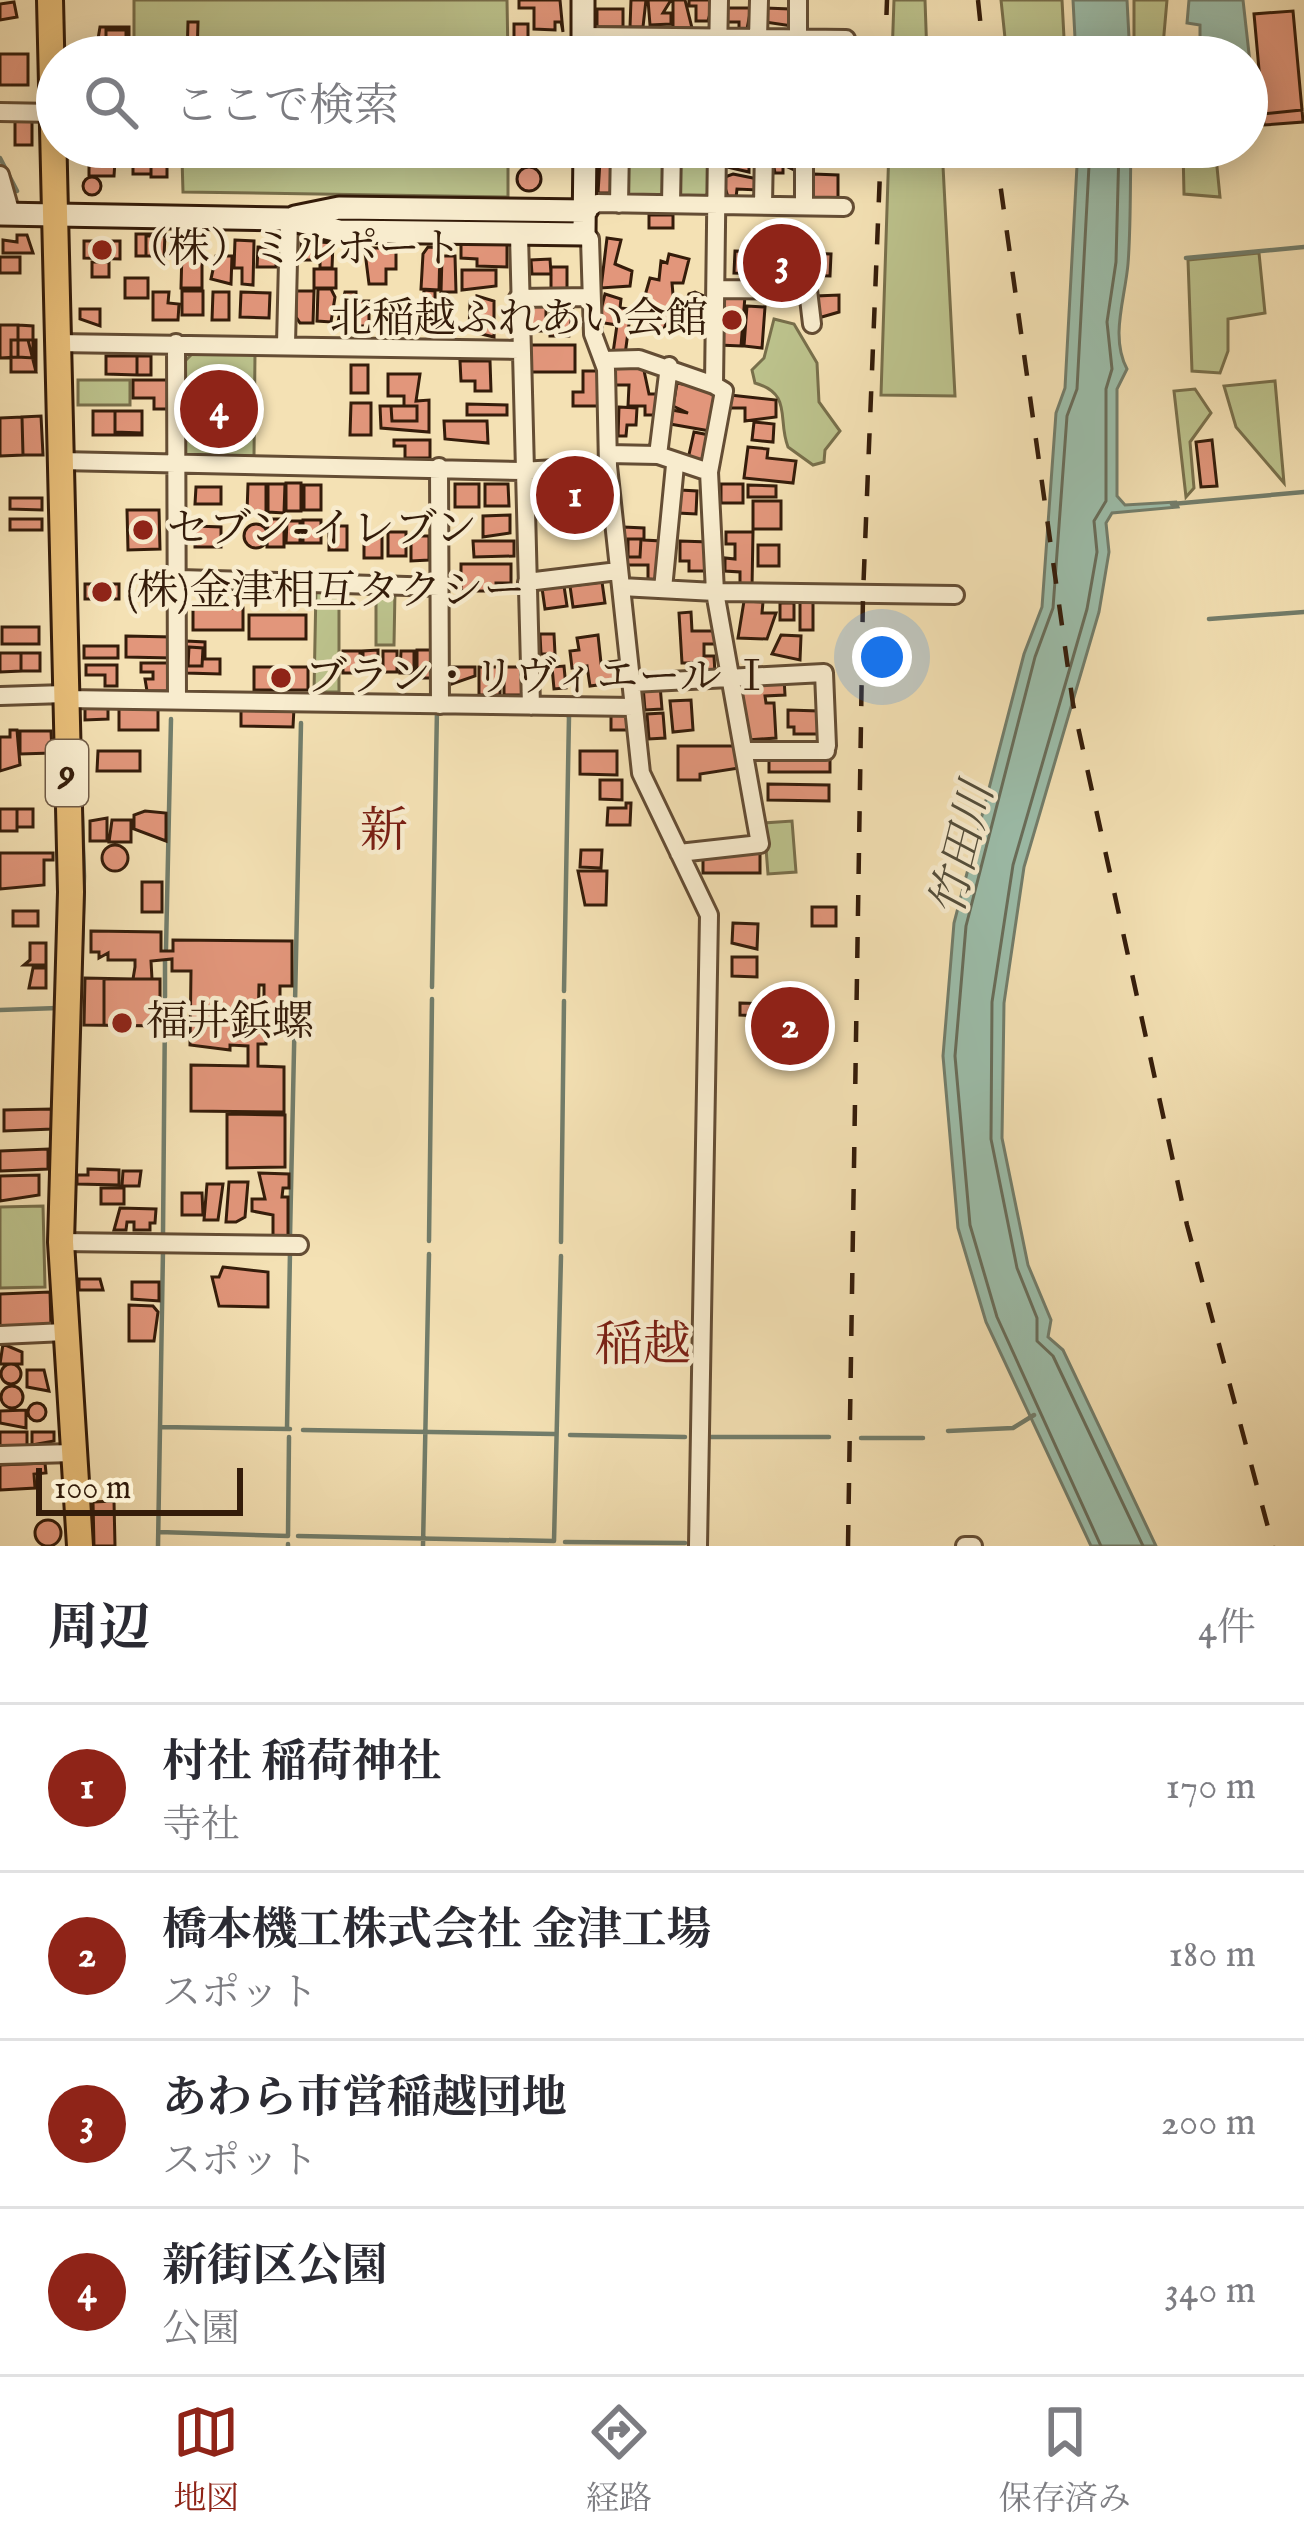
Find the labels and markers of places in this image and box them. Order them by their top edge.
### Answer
pin: 3 [743,218,821,308]
place label: （株）ミルポート [126,224,462,277]
marker: （株）ミルポート [89,237,115,263]
place label: 北稲越ふれあい会館 [330,294,708,347]
marker: 北稲越ふれあい会館 [719,307,745,333]
pin: 4 [180,364,258,454]
pin: 1 [536,450,614,540]
place label: セブン-イレブン [167,504,477,557]
marker: セブン-イレブン [130,517,156,543]
place label: (株)金津相互タクシー [126,566,525,619]
marker: (株)金津相互タクシー [89,579,115,605]
place label: ブラン・リヴィエール Ⅰ [305,652,773,705]
marker: ブラン・リヴィエール Ⅰ [268,665,294,691]
pin: 2 [751,981,829,1071]
place label: 福井鋲螺 [146,997,314,1050]
marker: 福井鋲螺 [109,1010,135,1036]

